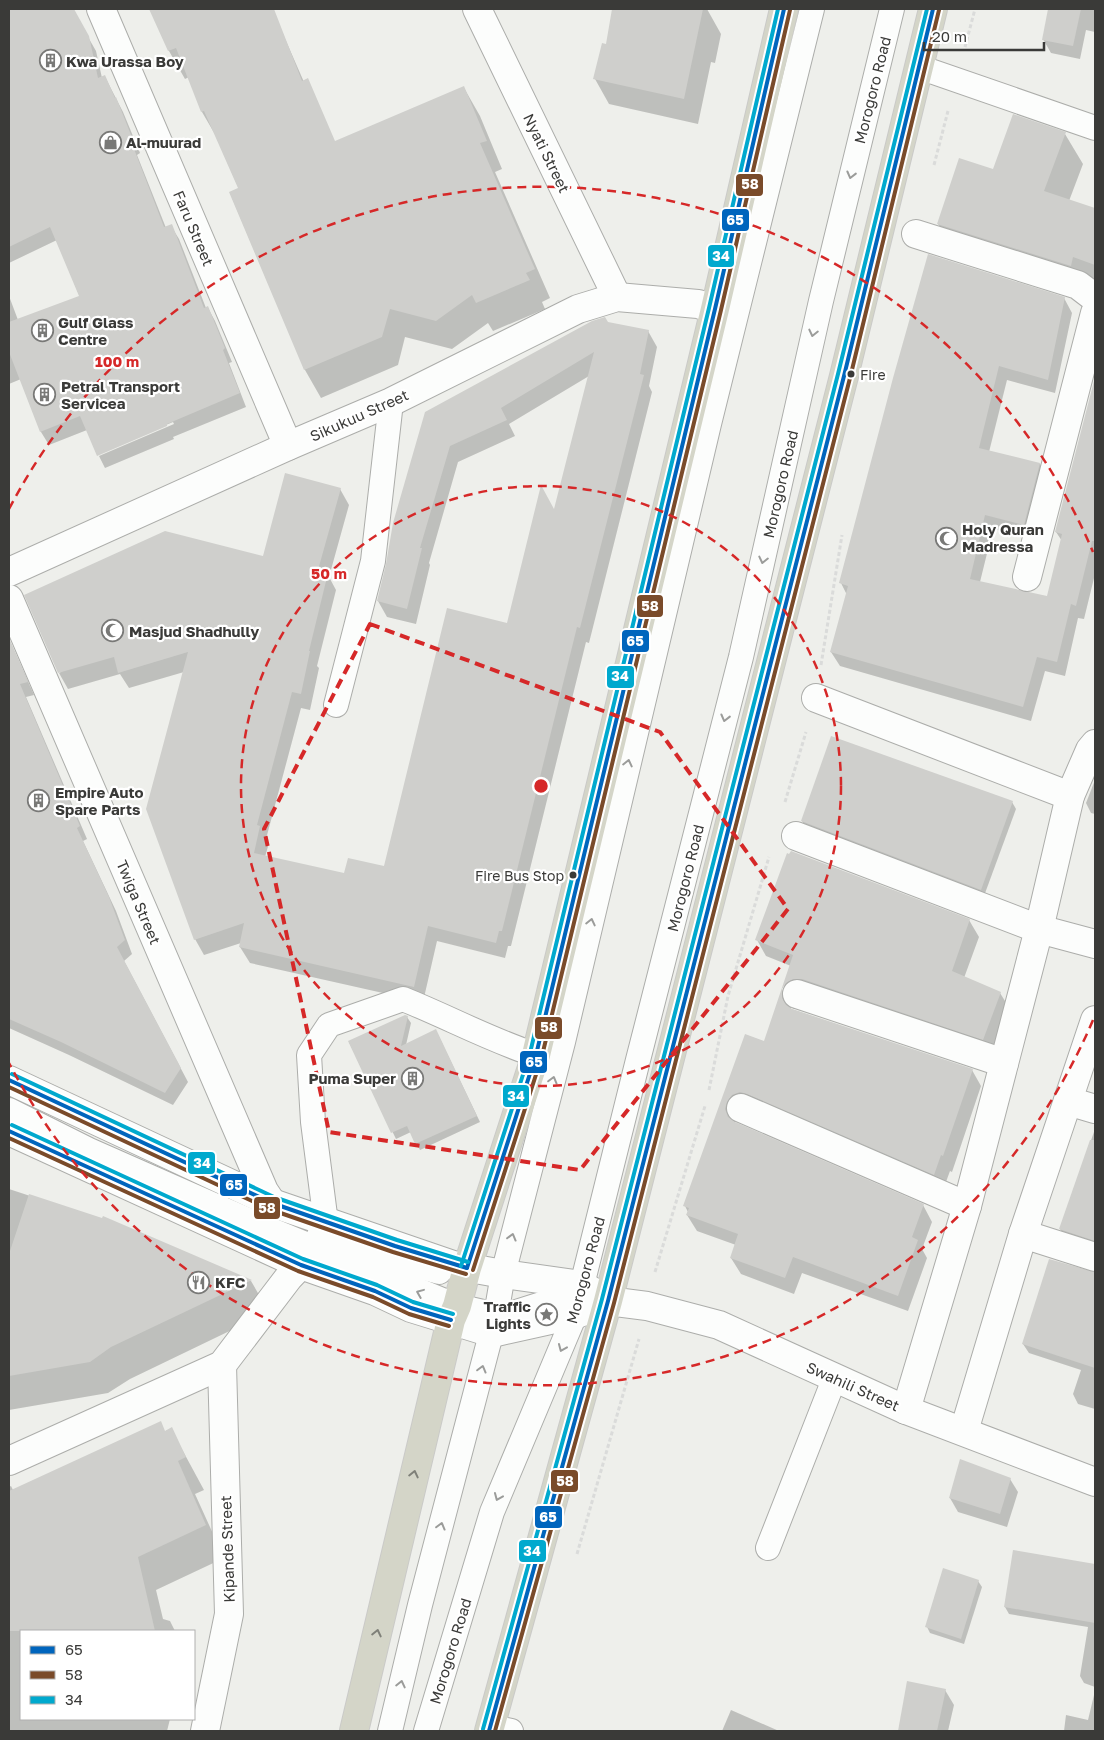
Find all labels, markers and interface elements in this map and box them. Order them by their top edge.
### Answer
scale bar [924,20,1044,52]
text: 20 m [932,27,967,45]
street label: Morogoro Road [850,34,894,146]
building icon: Kwa Urassa Boy [38,49,62,73]
place label: Kwa Urassa Boy [66,52,184,70]
street label: Nyati Street [520,110,574,196]
shop icon: Al-muurad [98,130,122,154]
place label: Al-muurad [126,133,201,151]
one-way arrow [846,171,857,180]
line badge: 58 [735,173,764,197]
text: 58 [741,175,759,192]
street label: Faru Street [170,188,218,268]
line badge: 65 [721,208,750,232]
text: 65 [726,211,744,228]
line badge: 34 [707,244,735,268]
text: 34 [712,247,730,264]
place label: Gulf Glass Centre [58,313,134,348]
building icon: Gulf Glass Centre [30,319,54,343]
one-way arrow [808,329,819,338]
text: 100 m [95,352,139,370]
place label: Fire [860,366,886,383]
marker: Fire [846,369,856,379]
place label: Petral Transport Servicea [61,377,180,412]
building icon: Petral Transport Servicea [33,383,57,407]
street label: Sikukuu Street [307,385,411,445]
street label: Morogoro Road [759,428,801,540]
place label: Holy Quran Madressa [962,520,1044,555]
mosque icon: Holy Quran Madressa [934,526,958,550]
one-way arrow [758,556,769,565]
text: 50 m [311,564,347,582]
line badge: 58 [636,594,664,618]
text: 58 [641,597,659,614]
mosque icon: Masjud Shadhully [101,619,125,643]
place label: Masjud Shadhully [129,622,259,640]
line badge: 65 [621,629,650,653]
text: 65 [626,632,644,649]
line badge: 34 [606,665,635,689]
text: 34 [611,667,629,684]
one-way arrow [721,714,731,722]
one-way arrow [622,759,633,768]
centre of rings [532,777,550,795]
place label: Empire Auto Spare Parts [55,783,143,818]
building icon: Empire Auto Spare Parts [27,789,51,813]
street label: Morogoro Road [663,822,707,934]
street label: Twiga Street [113,857,165,947]
place label: Fire Bus Stop [475,867,564,884]
marker: Fire Bus Stop [568,870,578,880]
one-way arrow [585,917,596,926]
line badge: 58 [534,1016,563,1040]
text: 58 [540,1018,558,1035]
line badge: 65 [519,1050,548,1074]
text: 65 [525,1053,543,1070]
building icon: Puma Super [400,1066,424,1090]
place label: Puma Super [309,1069,396,1087]
one-way arrow [547,1075,558,1084]
line badge: 34 [502,1084,530,1108]
text: 34 [507,1087,525,1104]
line badge: 34 [187,1151,216,1175]
text: 34 [193,1154,211,1171]
line badge: 65 [219,1173,248,1197]
text: 65 [225,1176,243,1193]
line badge: 58 [253,1196,281,1220]
text: 58 [258,1199,276,1216]
street label: Morogoro Road [562,1215,608,1325]
one-way arrow [507,1234,517,1242]
restaurant icon: KFC [187,1270,211,1294]
place label: KFC [215,1273,246,1291]
one-way arrow [417,1288,425,1298]
place label: Traffic Lights [484,1297,531,1332]
place icon: Traffic Lights [535,1303,559,1327]
one-way arrow [558,1343,569,1352]
street label: Swahili Street [804,1357,902,1415]
one-way arrow [476,1365,487,1374]
line badge: 58 [550,1469,579,1493]
one-way arrow [408,1470,419,1479]
text: 58 [556,1472,574,1489]
one-way arrow [494,1492,504,1501]
street label: Kipande Street [216,1495,238,1603]
line badge: 65 [534,1505,563,1529]
text: 65 [539,1508,557,1525]
one-way arrow [435,1523,445,1531]
line badge: 34 [518,1539,547,1563]
text: 34 [523,1542,541,1559]
street label: Morogoro Road [425,1596,475,1706]
one-way arrow [371,1628,382,1637]
legend [20,1630,195,1720]
text: 65 [65,1640,83,1658]
text: 58 [65,1665,83,1683]
one-way arrow [395,1679,406,1688]
text: 34 [65,1690,83,1708]

